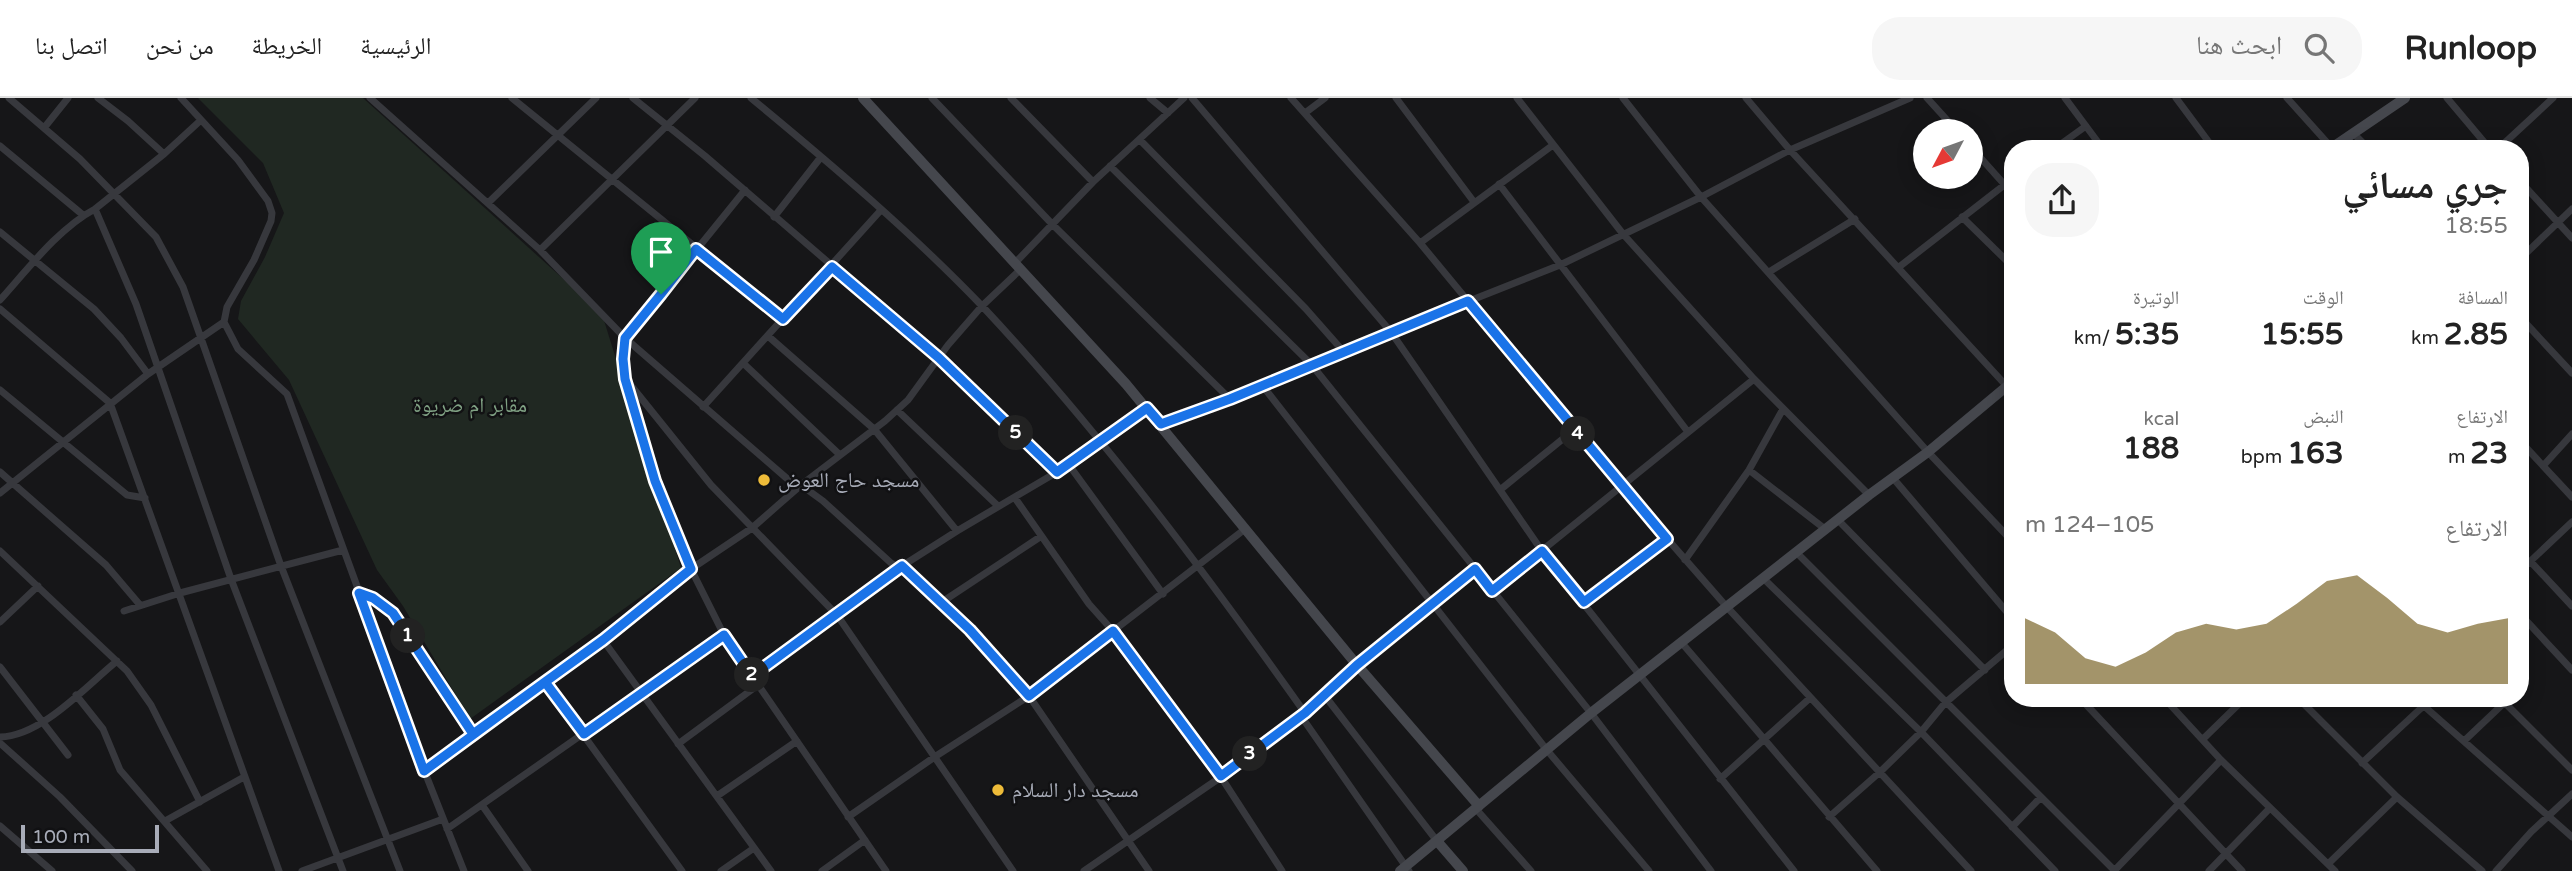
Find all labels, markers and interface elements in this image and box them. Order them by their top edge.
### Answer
search box [1872,17,2362,80]
icon: search [2300,29,2338,67]
text: Runloop [2404,29,2537,68]
text: ابحث هنا [2196,30,2282,61]
text: اتصل بنا [35,32,108,61]
text: من نحن [146,32,214,61]
text: الخريطة [252,32,322,61]
text: الرئيسية [360,32,431,61]
north arrow [1913,119,1983,189]
map controls [1913,119,1983,189]
button: share [2025,163,2099,237]
text: جري مسائي [2342,163,2508,209]
text: 18:55 [2444,212,2508,240]
pin [631,222,691,294]
icon: arrive [642,233,680,271]
text: الوتيرة [2133,287,2179,309]
text: الوقت [2303,287,2344,309]
text: المسافة [2458,287,2508,309]
text: 5:35 [2115,316,2179,353]
text: 15:55 [2261,316,2344,353]
text: 2.85 [2444,316,2508,353]
text: /km [2074,327,2115,349]
text: km [2411,327,2444,349]
park label: مقابر ام ضريوة [413,393,527,419]
text: النبض [2303,406,2344,428]
text: الارتفاع [2456,406,2508,428]
text: kcal [2144,408,2179,430]
pin: 5 [998,416,1034,450]
pin: 4 [1560,416,1596,452]
text: 5 [1010,421,1021,443]
text: 4 [1572,422,1583,444]
text: 188 [2123,430,2179,467]
text: 163 [2287,435,2344,472]
text: 23 [2470,435,2508,472]
text: bpm [2241,446,2287,468]
text: m [2448,446,2470,468]
place label: مسجد حاج العوض [778,468,919,493]
marker: مسجد حاج العوض [756,472,772,488]
text: 105–124 m [2025,511,2155,539]
text: الارتفاع [2445,515,2508,543]
pin: 1 [390,618,426,654]
text: 1 [402,624,413,646]
pin: 2 [734,658,770,692]
text: 2 [746,663,757,685]
pin: 3 [1232,736,1268,772]
text: 3 [1244,742,1255,764]
place label: مسجد دار السلام [1012,778,1139,804]
marker: مسجد دار السلام [990,782,1006,798]
scale bar [21,822,159,854]
text: 100 m [32,826,90,848]

